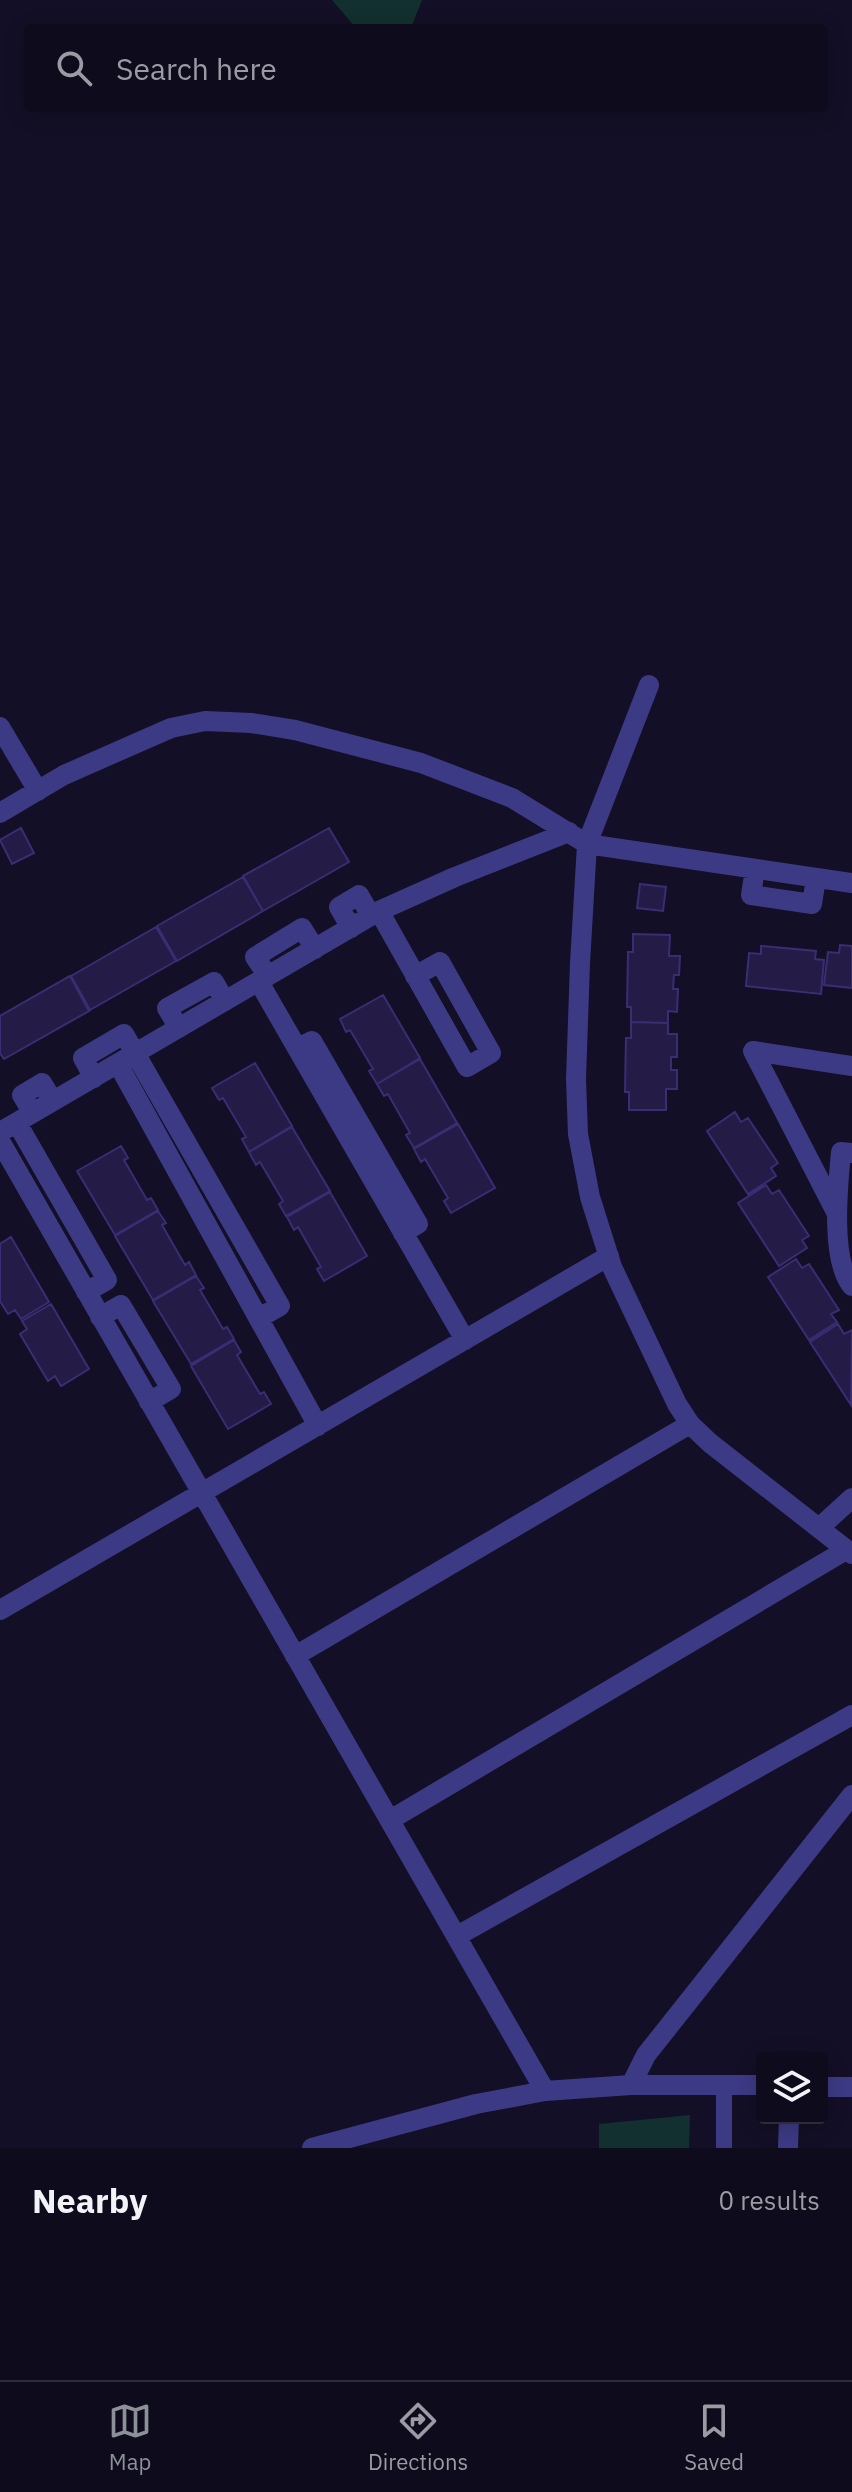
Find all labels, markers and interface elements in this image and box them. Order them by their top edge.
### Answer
search box [24,24,828,112]
icon: search [52,46,96,90]
text: Search here [116,49,277,88]
map controls [756,2052,828,2124]
button: layers [756,2052,828,2124]
text: Nearby [32,2178,147,2222]
text: 0 results [718,2183,820,2217]
tab: Map [108,2399,152,2476]
tab: Directions [368,2399,468,2476]
tab: Saved [684,2399,744,2476]

